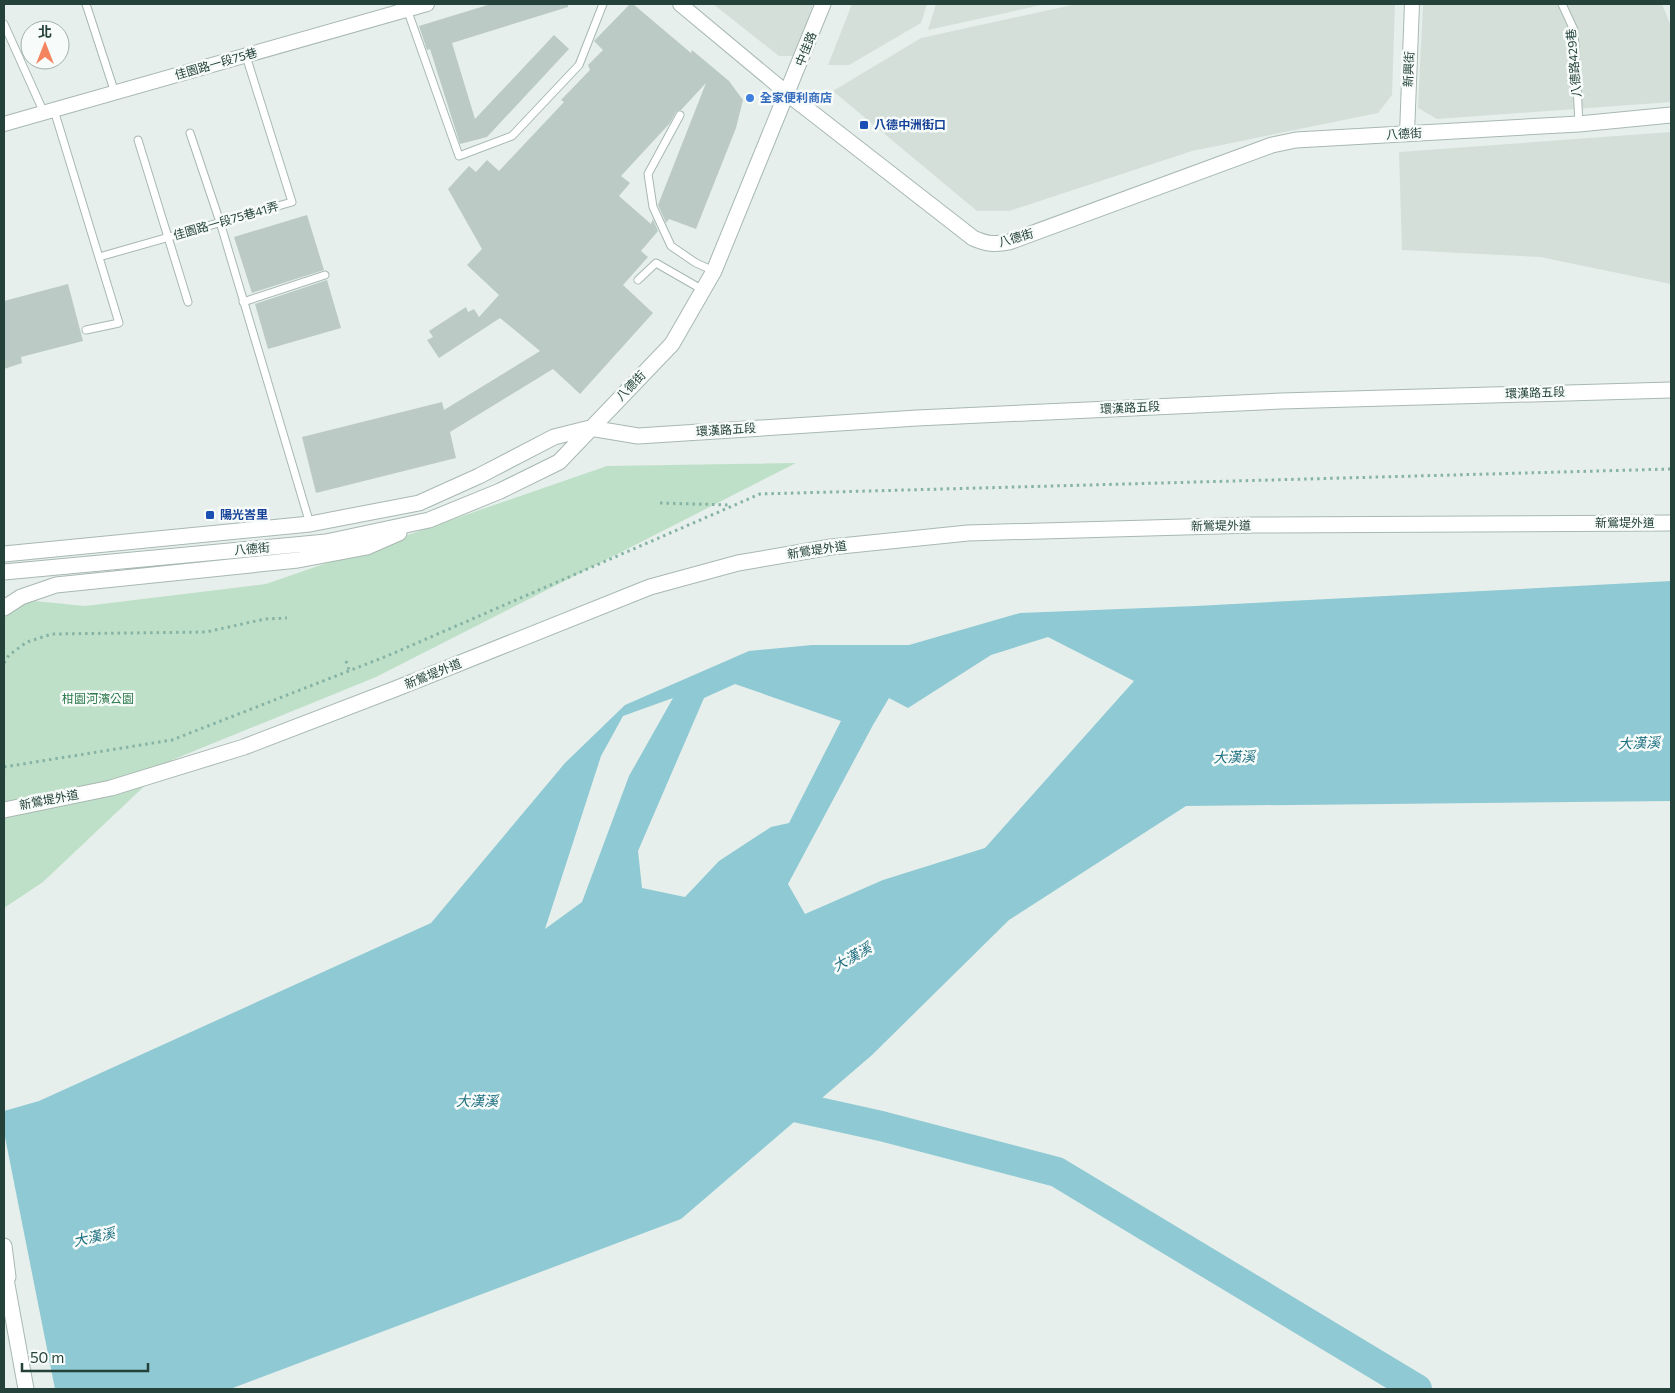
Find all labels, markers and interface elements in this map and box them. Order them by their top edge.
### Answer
north arrow [20,20,70,70]
text: 北 [38,23,52,40]
street label: 八德路429巷 [1563,28,1583,98]
street label: 中佳路 [792,29,818,68]
street label: 佳園路一段75巷 [173,45,259,82]
street label: 新興街 [1400,51,1416,87]
place label: 全家便利商店 [760,90,832,104]
marker: 全家便利商店 [744,92,756,104]
place label: 八德中洲街口 [874,117,946,131]
marker: 八德中洲街口 [858,119,870,131]
street label: 八德街 [1386,125,1422,141]
street label: 佳園路一段75巷41弄 [171,198,280,242]
street label: 八德街 [996,225,1035,249]
street label: 八德街 [613,367,648,403]
street label: 環漢路五段 [1505,384,1565,400]
street label: 環漢路五段 [1100,398,1160,416]
street label: 環漢路五段 [696,420,756,438]
place label: 陽光峇里 [220,507,268,521]
marker: 陽光峇里 [204,509,216,521]
street label: 新鶯堤外道 [1595,515,1655,529]
street label: 新鶯堤外道 [1191,517,1251,533]
street label: 新鶯堤外道 [786,537,848,561]
street label: 八德街 [233,539,270,557]
street label: 新鶯堤外道 [402,655,463,691]
park label: 柑園河濱公園 [62,691,134,705]
water label: 大漢溪 [1618,733,1662,752]
water label: 大漢溪 [1213,747,1257,766]
street label: 新鶯堤外道 [18,786,80,812]
water label: 大漢溪 [829,938,876,974]
water label: 大漢溪 [456,1092,500,1109]
water label: 大漢溪 [72,1223,118,1249]
scale bar [22,1340,149,1372]
text: 50 m [30,1348,64,1366]

